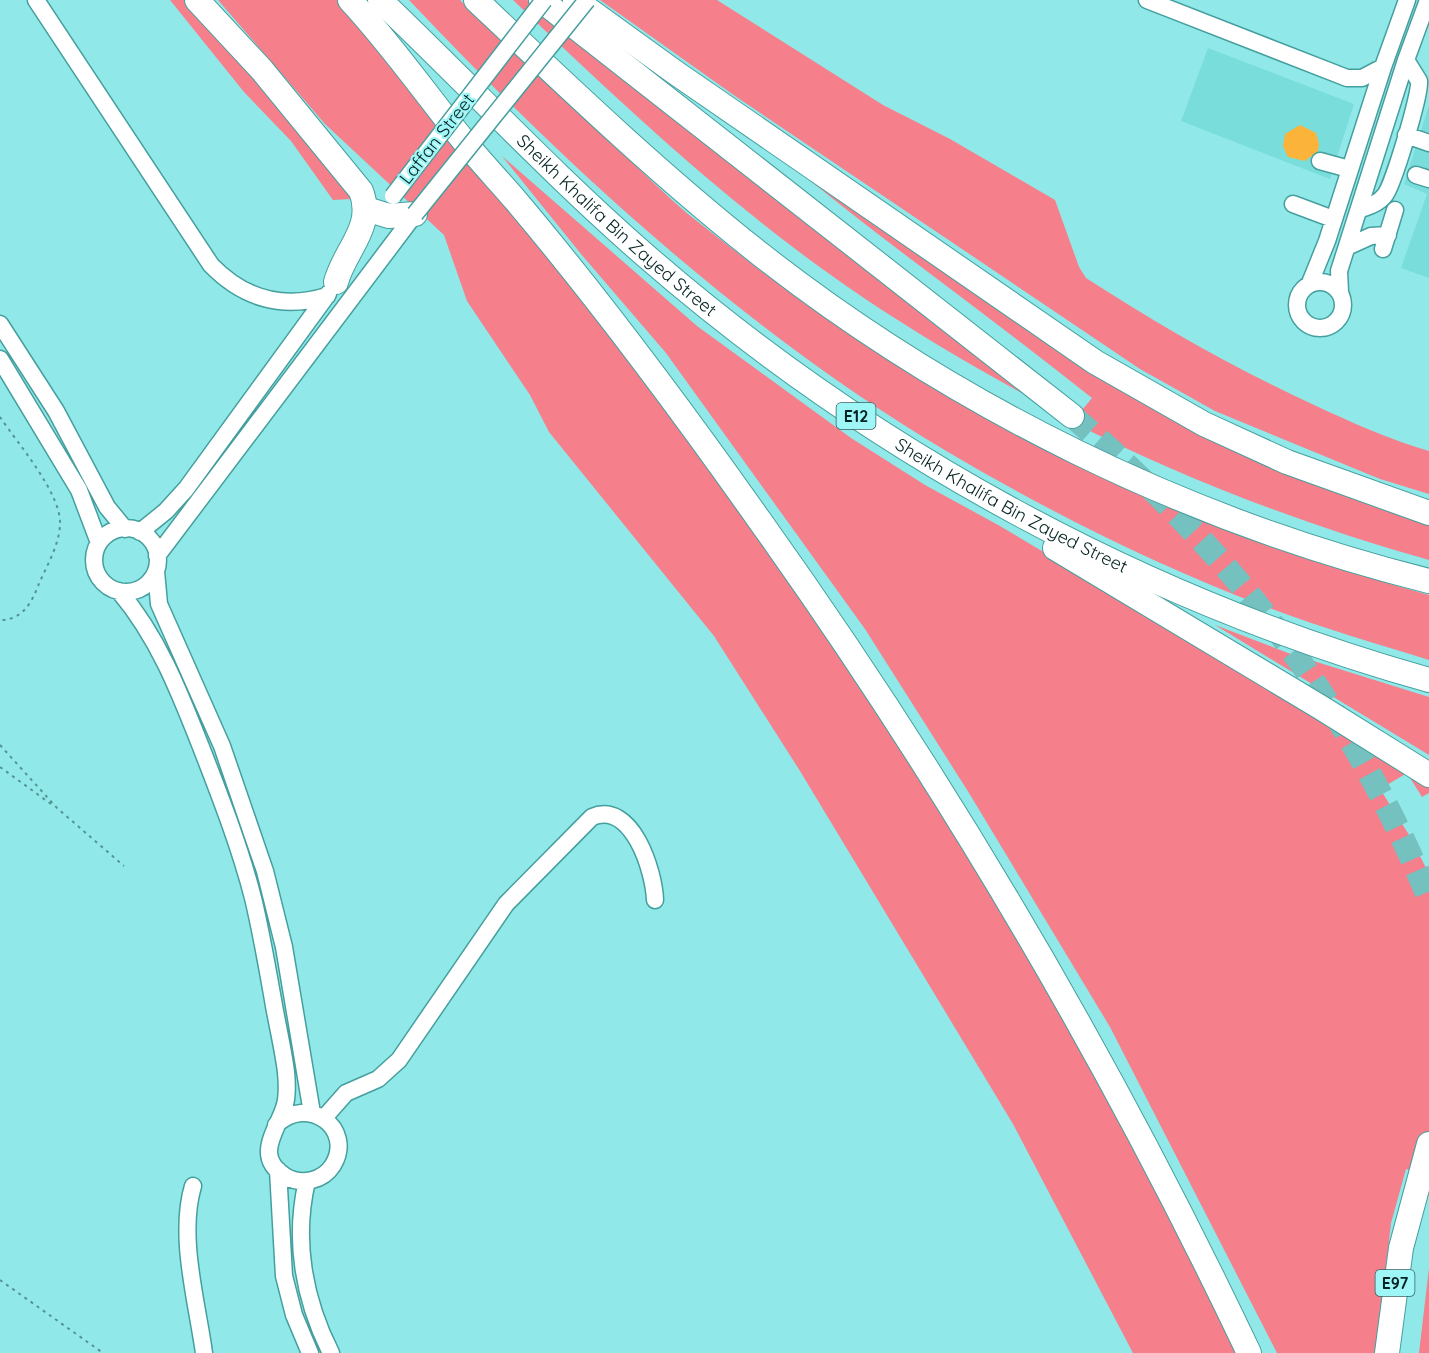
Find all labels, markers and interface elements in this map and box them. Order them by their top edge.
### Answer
street label: Laffan Street [394,89,479,189]
street label: Sheikh Khalifa Bin Zayed Street [512,129,722,321]
road number: E12 [836,403,876,429]
street label: Sheikh Khalifa Bin Zayed Street [891,432,1131,578]
road number: E97 [1376,1270,1414,1296]

